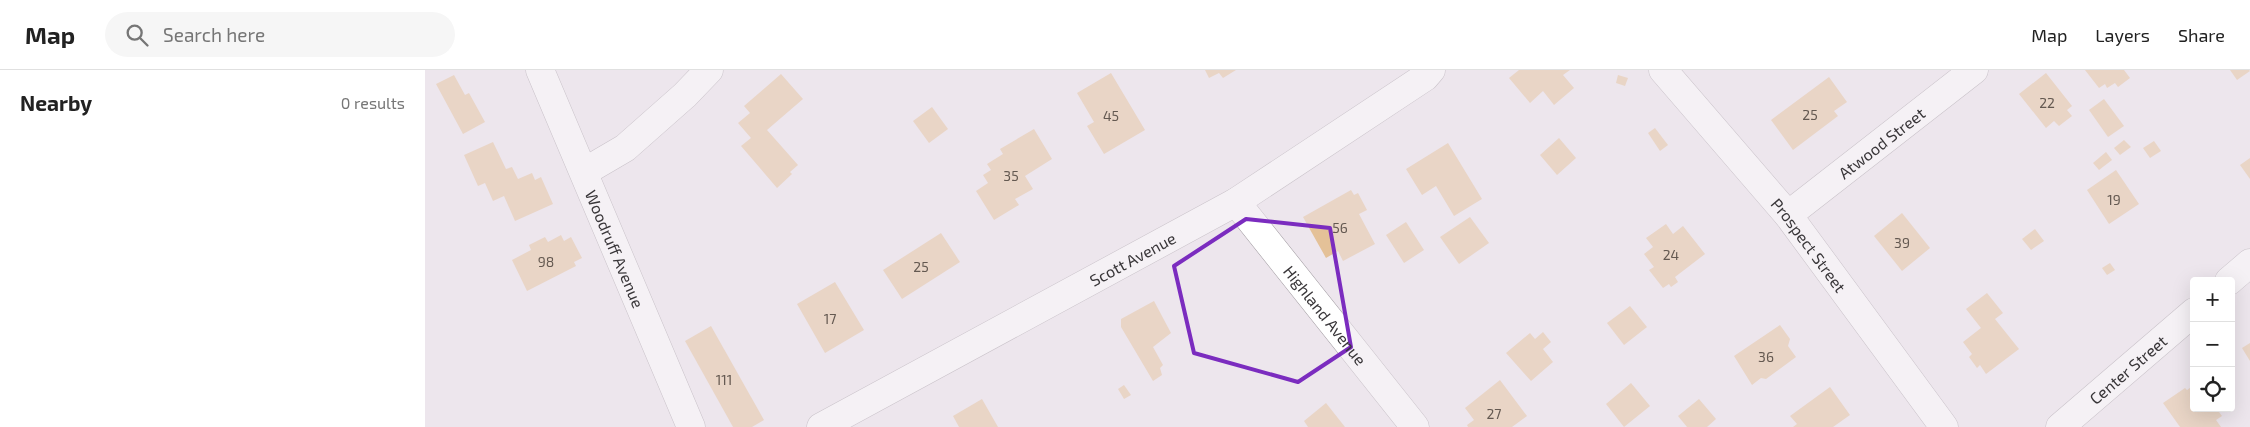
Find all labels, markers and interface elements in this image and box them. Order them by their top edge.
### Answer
search box [105,12,455,57]
text: Map [25,20,75,49]
icon: search [123,21,151,49]
text: Search here [163,23,265,46]
text: Map [2031,24,2067,46]
text: Layers [2095,24,2150,46]
text: Share [2178,24,2225,46]
text: Nearby [20,90,92,115]
text: 0 results [341,93,405,112]
house number: 22 [2039,94,2055,111]
street label: Atwood Street [1834,103,1928,182]
house number: 25 [1802,106,1818,123]
house number: 45 [1103,107,1119,124]
house number: 35 [1003,167,1019,184]
street label: Woodruff Avenue [582,187,649,310]
house number: 19 [2107,191,2121,208]
street label: Prospect Street [1768,194,1851,296]
house number: 56 [1332,219,1348,236]
street label: Scott Avenue [1086,227,1178,289]
house number: 39 [1894,234,1910,251]
house number: 24 [1663,246,1679,263]
house number: 98 [538,253,554,270]
house number: 25 [913,258,929,275]
street label: Highland Avenue [1280,261,1371,368]
map controls [2190,277,2235,412]
button: + [2190,277,2235,322]
house number: 17 [824,310,836,327]
button: − [2190,322,2235,367]
street label: Center Street [2085,331,2170,407]
house number: 36 [1758,348,1774,365]
button: locate [2190,367,2235,412]
house number: 111 [716,371,732,388]
house number: 27 [1486,405,1502,422]

